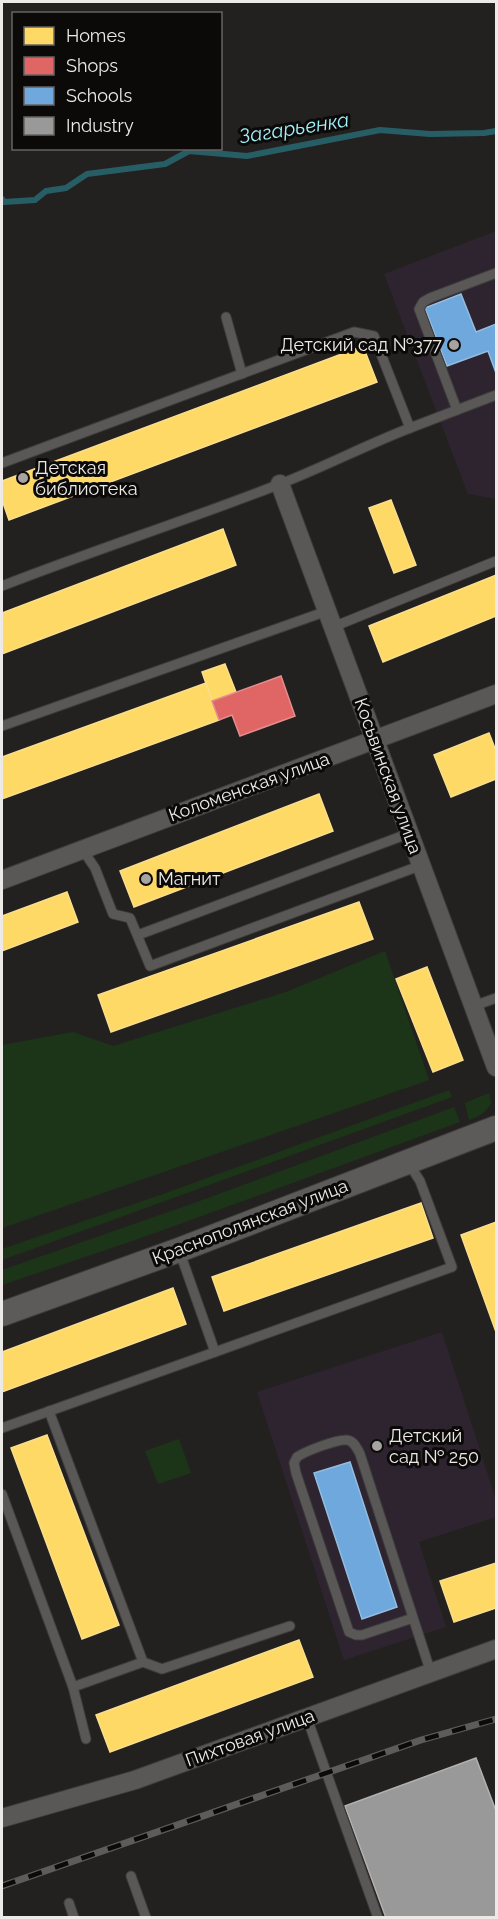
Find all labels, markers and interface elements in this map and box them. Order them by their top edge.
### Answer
legend [12,12,222,150]
text: Homes [66,25,126,46]
text: Shops [66,55,118,76]
text: Schools [66,85,133,106]
water label: Загарьенка [237,107,351,149]
text: Industry [66,115,134,136]
place label: Детский сад №377 [280,334,442,355]
marker: Детский сад №377 [447,338,461,352]
place label: Детская библиотека [35,457,138,499]
marker: Детская библиотека [16,471,30,485]
street label: Косьвинская улица [350,695,426,857]
street label: Коломенская улица [166,748,332,825]
place label: Магнит [158,868,221,889]
marker: Магнит [139,872,153,886]
street label: Краснополянская улица [149,1174,351,1269]
place label: Детский сад № 250 [389,1425,479,1467]
marker: Детский сад № 250 [370,1439,384,1453]
street label: Пихтовая улица [182,1704,317,1771]

